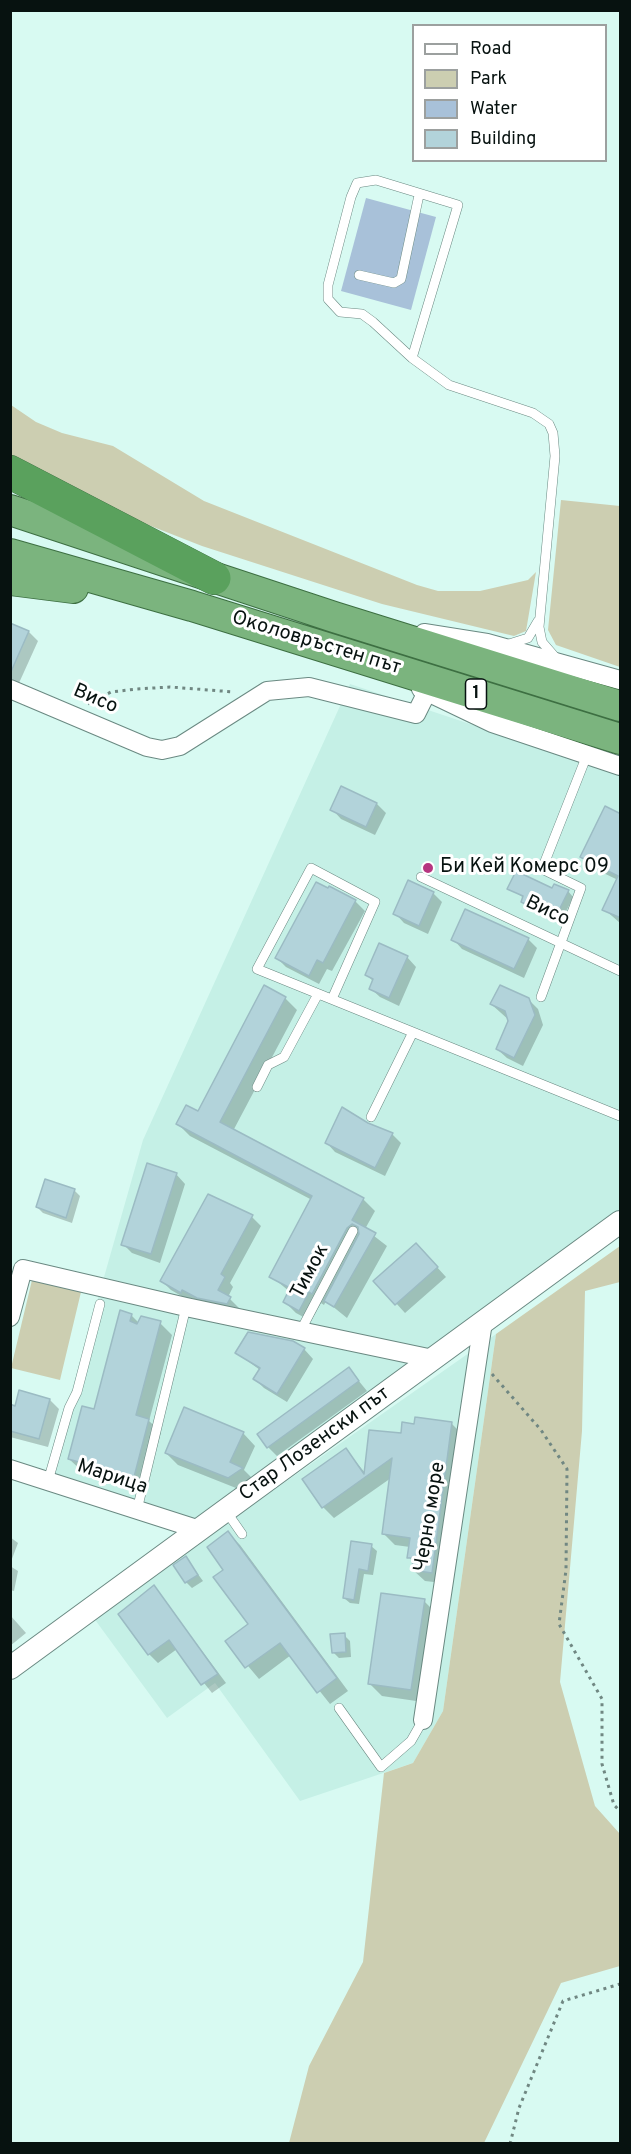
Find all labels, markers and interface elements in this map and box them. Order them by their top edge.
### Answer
legend [412,24,607,162]
text: Road [470,38,512,61]
text: Park [470,68,507,91]
text: Water [470,98,517,121]
text: Building [470,128,536,151]
street label: Околовръстен път [229,607,403,681]
road number: 1 [466,679,486,709]
street label: Висо [69,680,121,720]
place label: Би Кей Комерс 09 [440,856,609,880]
marker: Би Кей Комерс 09 [421,861,435,875]
street label: Висо [521,891,573,933]
street label: Тимок [287,1241,335,1303]
street label: Стар Лозенски път [235,1382,395,1508]
street label: Марица [74,1455,150,1501]
street label: Черно море [410,1460,452,1574]

